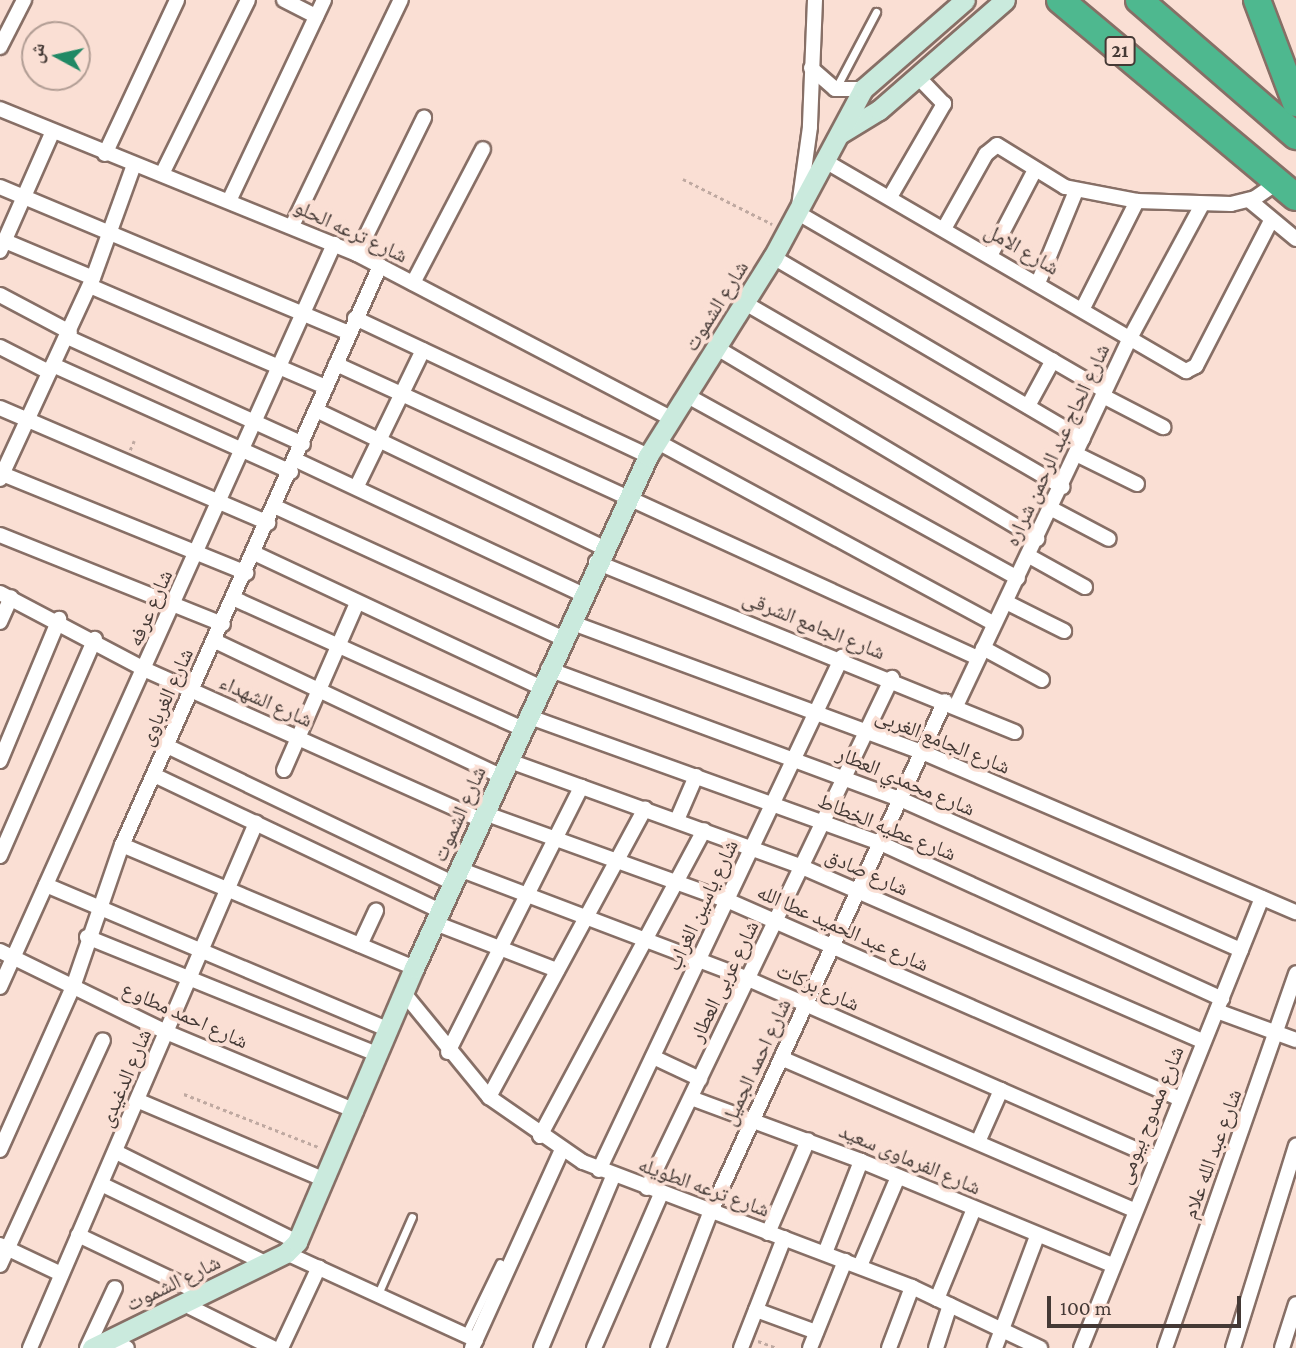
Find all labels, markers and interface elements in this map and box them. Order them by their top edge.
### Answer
north arrow [21,21,91,91]
road number: 21 [1104,36,1136,66]
text: ش [25,42,48,65]
street label: شارع ترعه الحلو [290,194,412,268]
street label: شارع الامل [980,218,1064,280]
street label: شارع الشموت [678,256,754,356]
street label: شارع الحاج عبد الرحمن شراره [999,340,1115,550]
street label: شارع عرفه [122,566,178,650]
street label: شارع الجامع الشرقى [739,585,889,665]
street label: شارع الغرباوى [133,644,199,750]
street label: شارع الشهداء [215,669,317,733]
street label: شارع الجامع الغربى [872,703,1014,779]
street label: شارع محمدي العطار [833,741,979,821]
street label: شارع الشموت [427,762,491,866]
street label: شارع عطيه الخطاط [814,788,960,866]
street label: شارع ياسين الغراب [661,835,743,975]
street label: شارع صادق [822,843,912,901]
street label: شارع عبد الحميد عطا الله [753,879,933,977]
street label: شارع عربى العطار [684,916,764,1046]
street label: شارع بركات [773,958,863,1016]
street label: شارع احمد مطاوع [118,976,252,1054]
street label: شارع احمد الجميل [716,995,796,1129]
street label: شارع الدغيدى [93,1025,157,1131]
street label: شارع ممدوح بيومى [1111,1042,1189,1188]
street label: شارع عبد الله علام [1177,1086,1247,1222]
street label: شارع الفرماوى سعيد [835,1118,985,1200]
street label: شارع ترعه الطويله [635,1152,773,1222]
street label: شارع الشموت [122,1249,224,1317]
scale bar [1051,1282,1245,1326]
text: 100 m [1060,1296,1112,1320]

